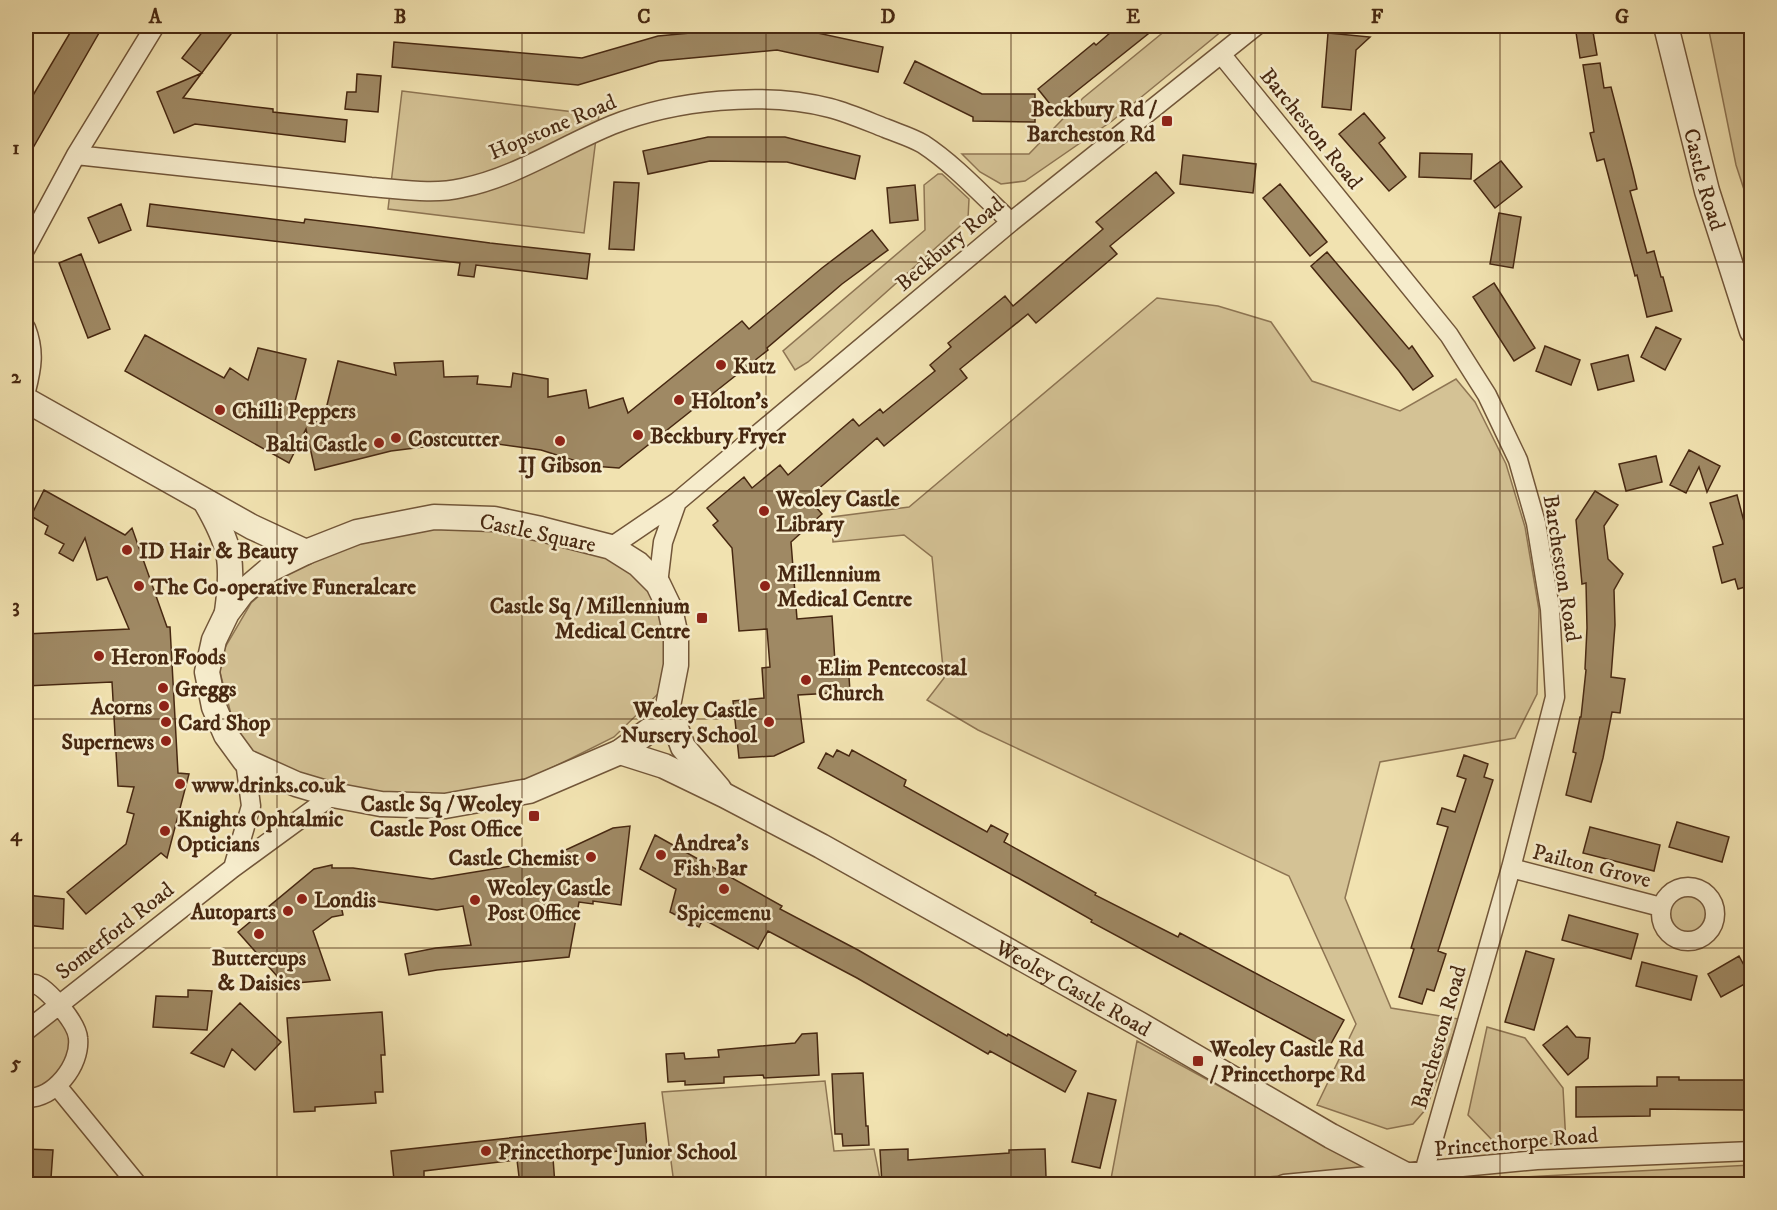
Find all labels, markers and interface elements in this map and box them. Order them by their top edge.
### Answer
text: A [148,5,163,30]
text: B [394,5,406,30]
text: C [637,5,651,30]
text: D [881,5,896,30]
text: E [1126,5,1140,30]
text: F [1371,5,1384,30]
text: G [1615,5,1629,30]
street label: Barcheston Road [1254,63,1368,195]
street label: Hopstone Road [485,88,620,166]
place label: Beckbury Rd / Barcheston Rd [1027,96,1157,148]
marker: Beckbury Rd / Barcheston Rd [1160,114,1174,128]
street label: Castle Road [1677,126,1731,234]
text: 1 [12,136,20,161]
street label: Beckbury Road [890,191,1010,297]
place label: Kutz [733,353,776,380]
marker: Kutz [714,358,728,372]
text: 2 [11,365,22,390]
place label: Holton's [691,388,769,415]
marker: Holton's [672,393,686,407]
place label: Chilli Peppers [232,398,356,425]
marker: Chilli Peppers [213,403,227,417]
place label: Beckbury Fryer [650,423,787,450]
place label: Costcutter [408,426,500,453]
marker: Beckbury Fryer [631,428,645,442]
place label: Balti Castle [266,431,367,458]
marker: Costcutter [389,431,403,445]
marker: IJ Gibson [553,434,567,448]
marker: Balti Castle [372,436,386,450]
place label: IJ Gibson [518,452,602,479]
place label: Weoley Castle Library [775,486,900,538]
street label: Barcheston Road [1537,493,1586,644]
marker: Weoley Castle Library [757,504,771,518]
street label: Castle Square [477,508,598,559]
place label: ID Hair & Beauty [139,538,298,565]
marker: ID Hair & Beauty [120,543,134,557]
place label: Millennium Medical Centre [777,561,912,613]
place label: The Co-operative Funeralcare [150,574,416,601]
marker: The Co-operative Funeralcare [132,579,146,593]
marker: Millennium Medical Centre [758,579,772,593]
place label: Castle Sq / Millennium Medical Centre [490,593,690,645]
text: 3 [12,594,20,619]
marker: Castle Sq / Millennium Medical Centre [695,611,709,625]
place label: Heron Foods [111,644,226,671]
marker: Heron Foods [92,649,106,663]
place label: Elim Pentecostal Church [818,655,967,707]
marker: Elim Pentecostal Church [799,673,813,687]
place label: Greggs [175,676,237,703]
marker: Greggs [156,681,170,695]
place label: Acorns [90,694,153,721]
place label: Weoley Castle Nursery School [620,697,757,749]
marker: Acorns [157,699,171,713]
place label: Card Shop [178,710,271,737]
marker: Card Shop [159,715,173,729]
marker: Weoley Castle Nursery School [762,715,776,729]
place label: Supernews [62,729,155,756]
marker: Supernews [159,734,173,748]
place label: www.drinks.co.uk [191,772,347,799]
marker: www.drinks.co.uk [173,777,187,791]
place label: Castle Sq / Weoley Castle Post Office [361,791,523,843]
place label: Knights Ophtalmic Opticians [177,806,344,858]
marker: Castle Sq / Weoley Castle Post Office [527,809,541,823]
text: 4 [10,823,23,848]
marker: Knights Ophtalmic Opticians [158,824,172,838]
place label: Andrea's Fish Bar [672,830,749,882]
street label: Pailton Grove [1530,839,1654,894]
place label: Castle Chemist [448,845,579,872]
marker: Andrea's Fish Bar [654,848,668,862]
marker: Castle Chemist [584,850,598,864]
place label: Weoley Castle Post Office [486,875,611,927]
street label: Somerford Road [50,877,180,986]
marker: Spicemenu [717,882,731,896]
place label: Londis [314,887,377,914]
marker: Londis [295,892,309,906]
marker: Weoley Castle Post Office [468,893,482,907]
place label: Autoparts [190,899,277,926]
place label: Spicemenu [677,900,772,927]
marker: Autoparts [281,904,295,918]
marker: Buttercups & Daisies [252,927,266,941]
street label: Weoley Castle Road [990,934,1156,1043]
place label: Buttercups & Daisies [212,945,307,997]
street label: Barcheston Road [1406,962,1473,1112]
place label: Weoley Castle Rd / Princethorpe Rd [1209,1036,1366,1088]
text: 5 [10,1051,21,1076]
marker: Weoley Castle Rd / Princethorpe Rd [1191,1054,1205,1068]
street label: Princethorpe Road [1433,1122,1599,1163]
place label: Princethorpe Junior School [498,1139,737,1166]
marker: Princethorpe Junior School [479,1144,493,1158]

